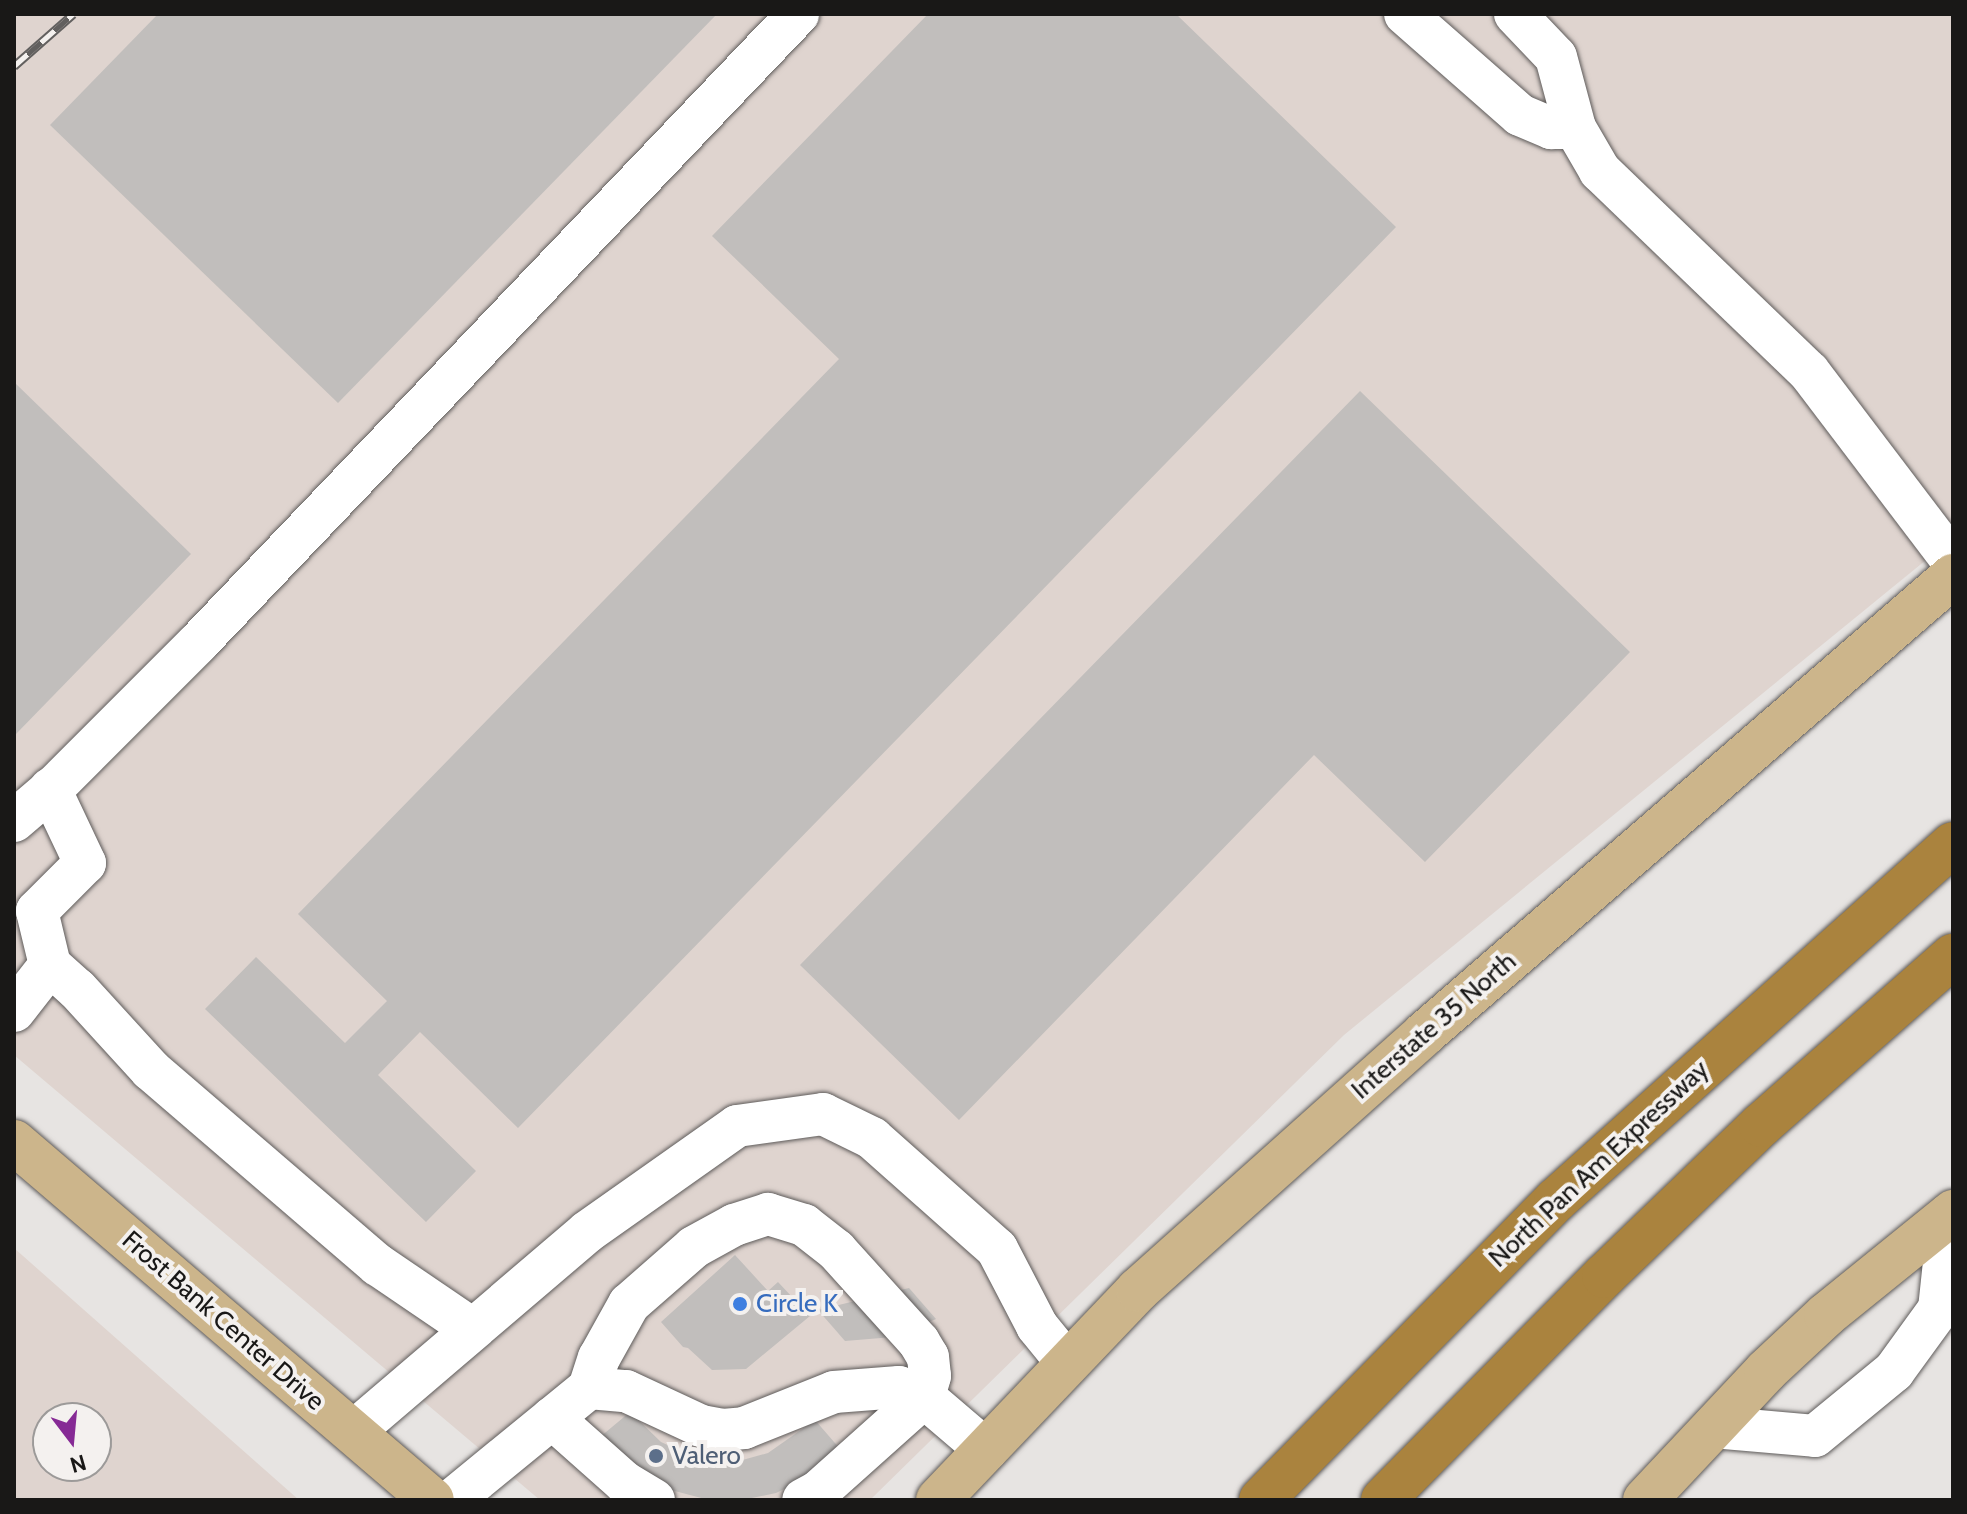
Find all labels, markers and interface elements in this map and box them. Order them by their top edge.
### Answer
street label: Interstate 35 North [1345,946,1523,1106]
street label: North Pan Am Expressway [1483,1054,1715,1274]
street label: Frost Bank Center Drive [116,1225,330,1417]
place label: Circle K [756,1288,838,1320]
marker: Circle K [731,1295,749,1313]
north arrow [32,1402,112,1482]
place label: Valero [672,1440,741,1472]
marker: Valero [647,1447,665,1465]
text: N [67,1449,89,1479]

